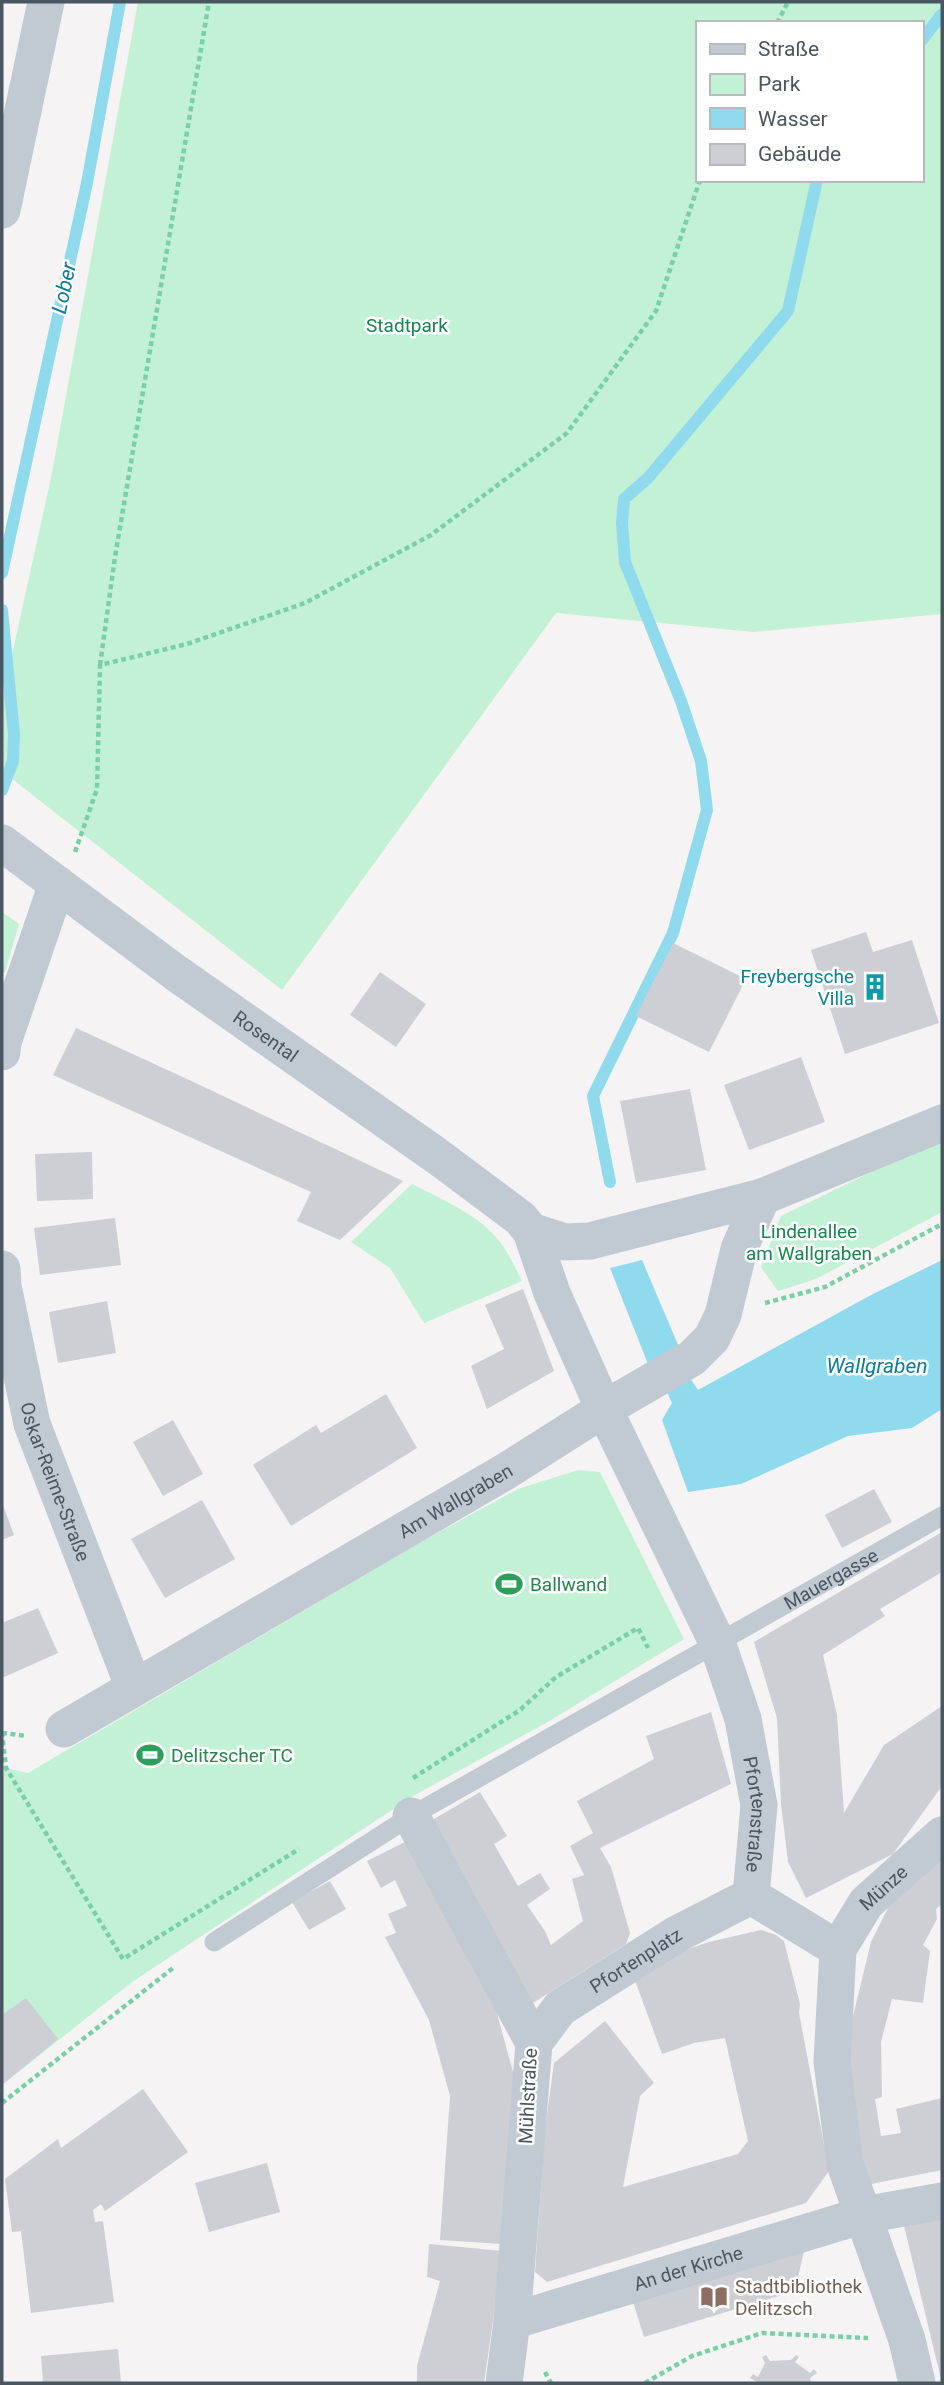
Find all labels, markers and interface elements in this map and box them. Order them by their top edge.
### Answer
legend [696,21,923,182]
text: Straße [758,37,819,61]
text: Park [758,72,801,96]
text: Wasser [758,107,828,131]
text: Gebäude [758,142,841,166]
water label: Lober [47,259,81,316]
park label: Stadtpark [366,314,448,337]
place label: Freybergsche Villa [741,965,854,1010]
building icon: Freybergsche Villa [860,972,890,1002]
street label: Rosental [229,1005,303,1067]
park label: Lindenallee am Wallgraben [746,1220,872,1265]
water label: Wallgraben [826,1354,928,1378]
street label: Oskar-Reime-Straße [16,1400,95,1564]
street label: Am Wallgraben [394,1458,516,1543]
street label: Mauergasse [780,1543,882,1615]
sports icon: Ballwand [494,1569,524,1599]
place label: Ballwand [530,1573,607,1596]
sports icon: Delitzscher TC [135,1740,165,1770]
place label: Delitzscher TC [171,1744,293,1767]
street label: Pfortenstraße [739,1754,771,1873]
street label: Münze [854,1860,912,1915]
street label: Pfortenplatz [585,1923,686,1998]
street label: Mühlstraße [514,2047,542,2145]
street label: An der Kirche [631,2241,746,2295]
place label: Stadtbibliothek Delitzsch [735,2275,863,2320]
library icon: Stadtbibliothek Delitzsch [699,2282,729,2312]

